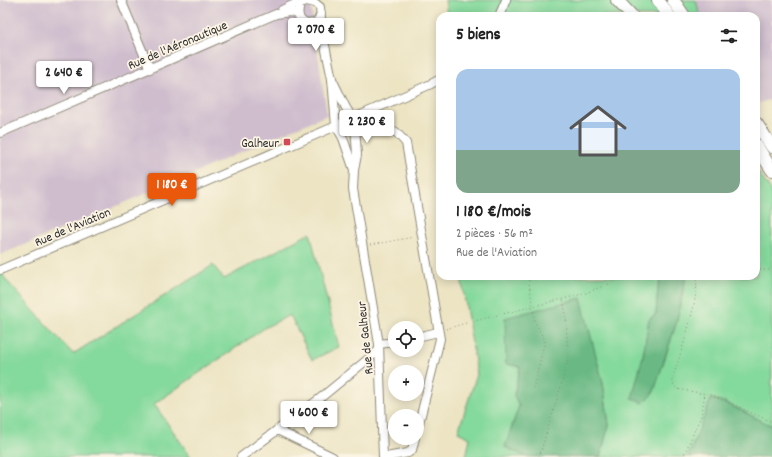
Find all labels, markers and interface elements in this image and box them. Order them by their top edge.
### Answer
street label: Rue de l'Aéronautique [125,17,231,76]
pin: 2 070 € [279,18,353,52]
text: 2 070 € [297,21,335,40]
text: 5 biens [456,24,501,48]
icon: filters [718,25,740,47]
pin: 2 640 € [27,61,101,95]
text: 2 640 € [45,64,83,83]
icon: home [562,95,634,167]
pin: 2 230 € [330,110,404,144]
text: 2 230 € [348,113,386,132]
place label: Galheur [241,135,279,154]
marker: Galheur [282,137,292,147]
pin: 1 180 € [135,173,209,207]
text: 1 180 € [156,176,188,195]
text: 1 180 €/mois [456,201,531,225]
street label: Rue de l'Aviation [32,204,114,253]
text: 2 pièces · 56 m² [456,225,533,244]
text: Rue de l'Aviation [456,244,537,263]
street label: Rue de Galheur [353,300,380,375]
map controls [388,321,424,445]
button: locate [388,321,424,357]
button: + [388,365,424,401]
pin: 4 600 € [272,401,346,435]
text: 4 600 € [289,404,329,423]
button: − [388,409,424,445]

